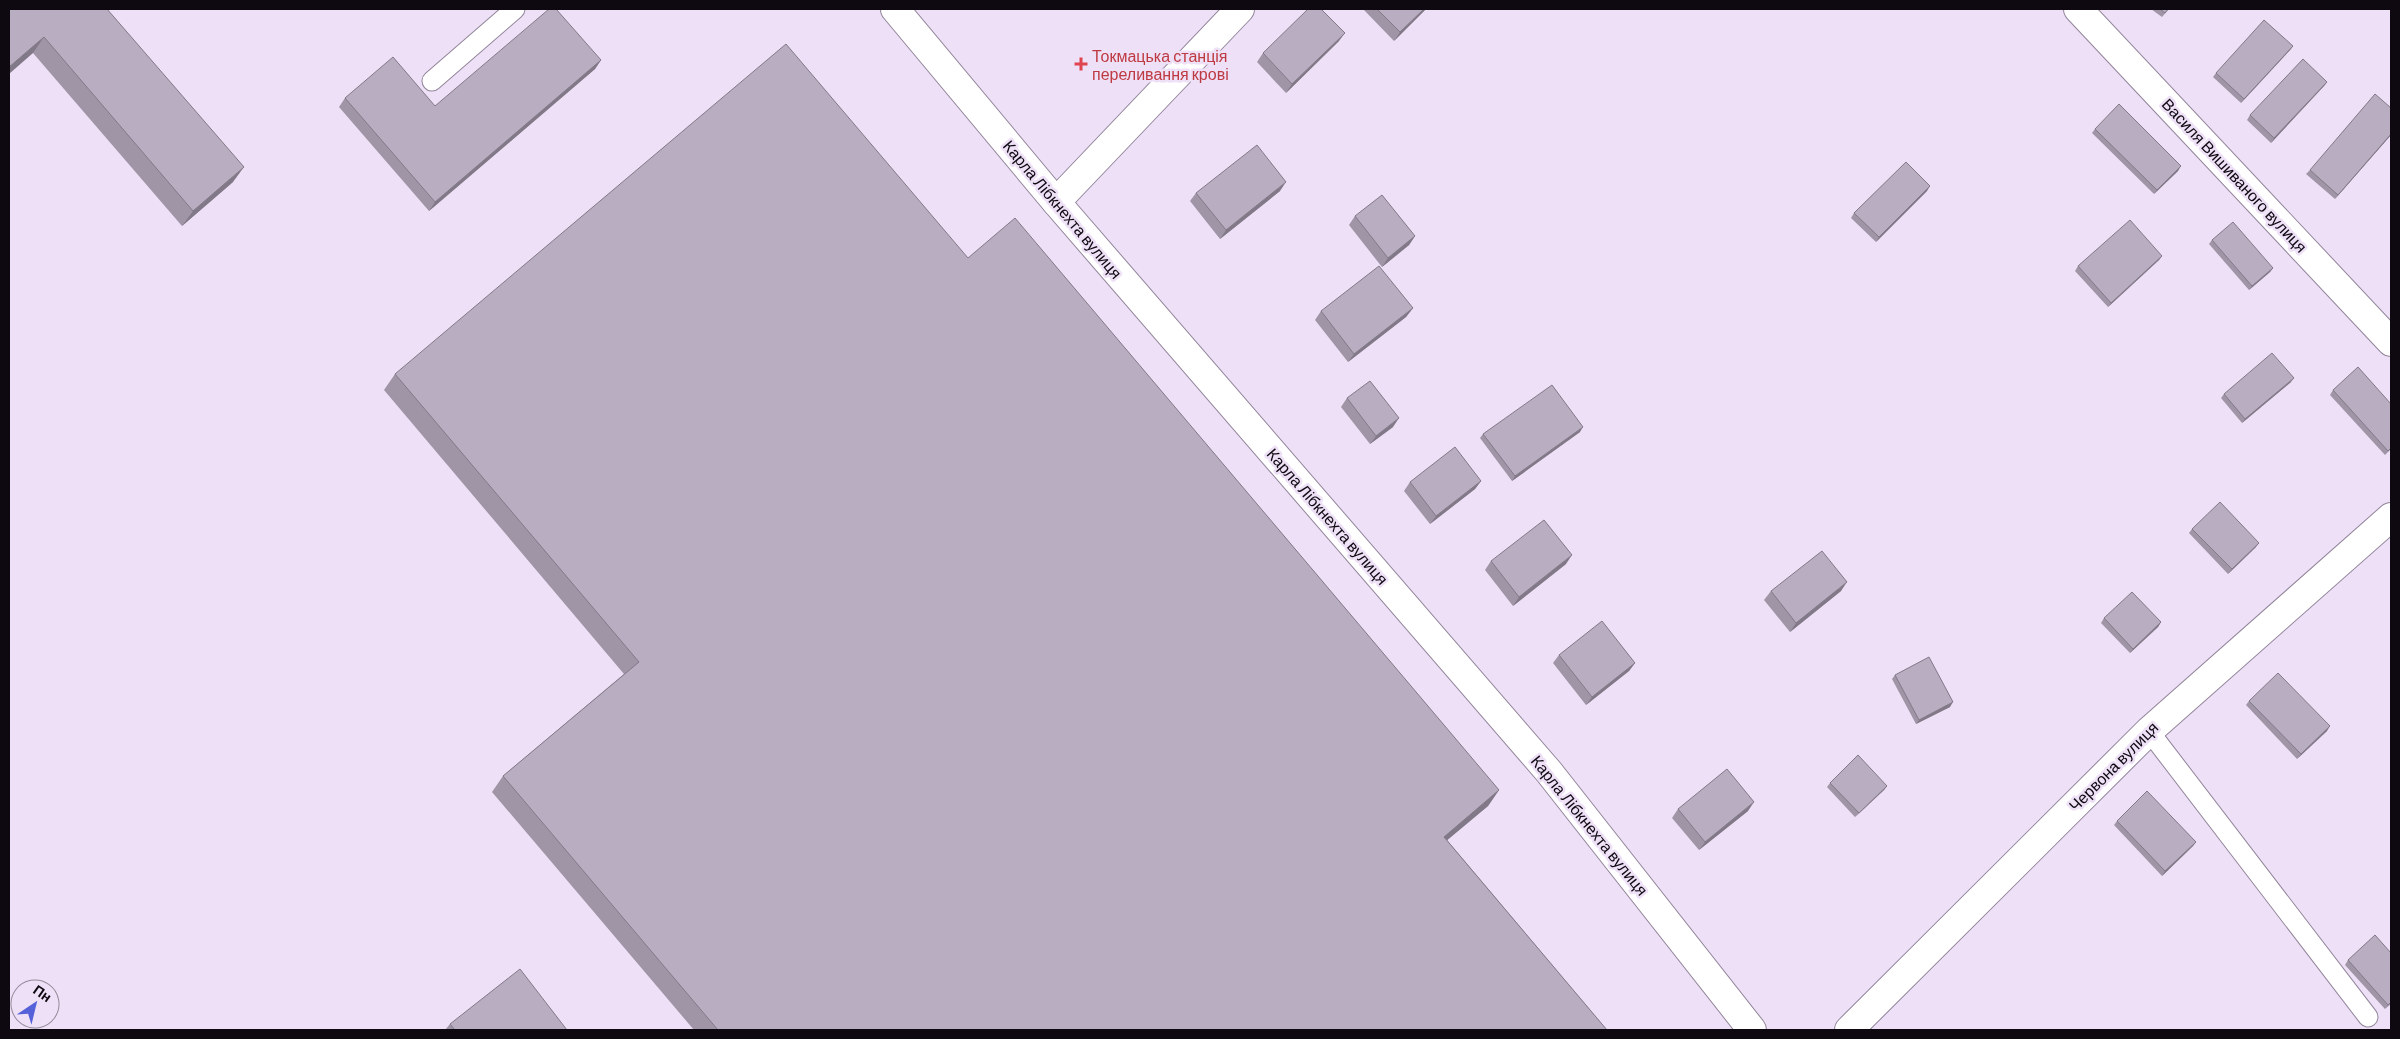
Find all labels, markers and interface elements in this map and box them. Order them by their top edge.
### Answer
place label: Токмацька станція переливання крові [1092,46,1229,83]
marker: Токмацька станція переливання крові [1074,57,1088,71]
street label: Василя Вишиваного вулиця [2159,94,2311,256]
street label: Карла Лібкнехта вулиця [1000,136,1126,282]
street label: Карла Лібкнехта вулиця [1264,444,1392,588]
street label: Червона вулиця [2064,717,2162,815]
street label: Карла Лібкнехта вулиця [1528,751,1652,899]
north arrow [10,979,60,1029]
text: Пн [30,981,55,1005]

